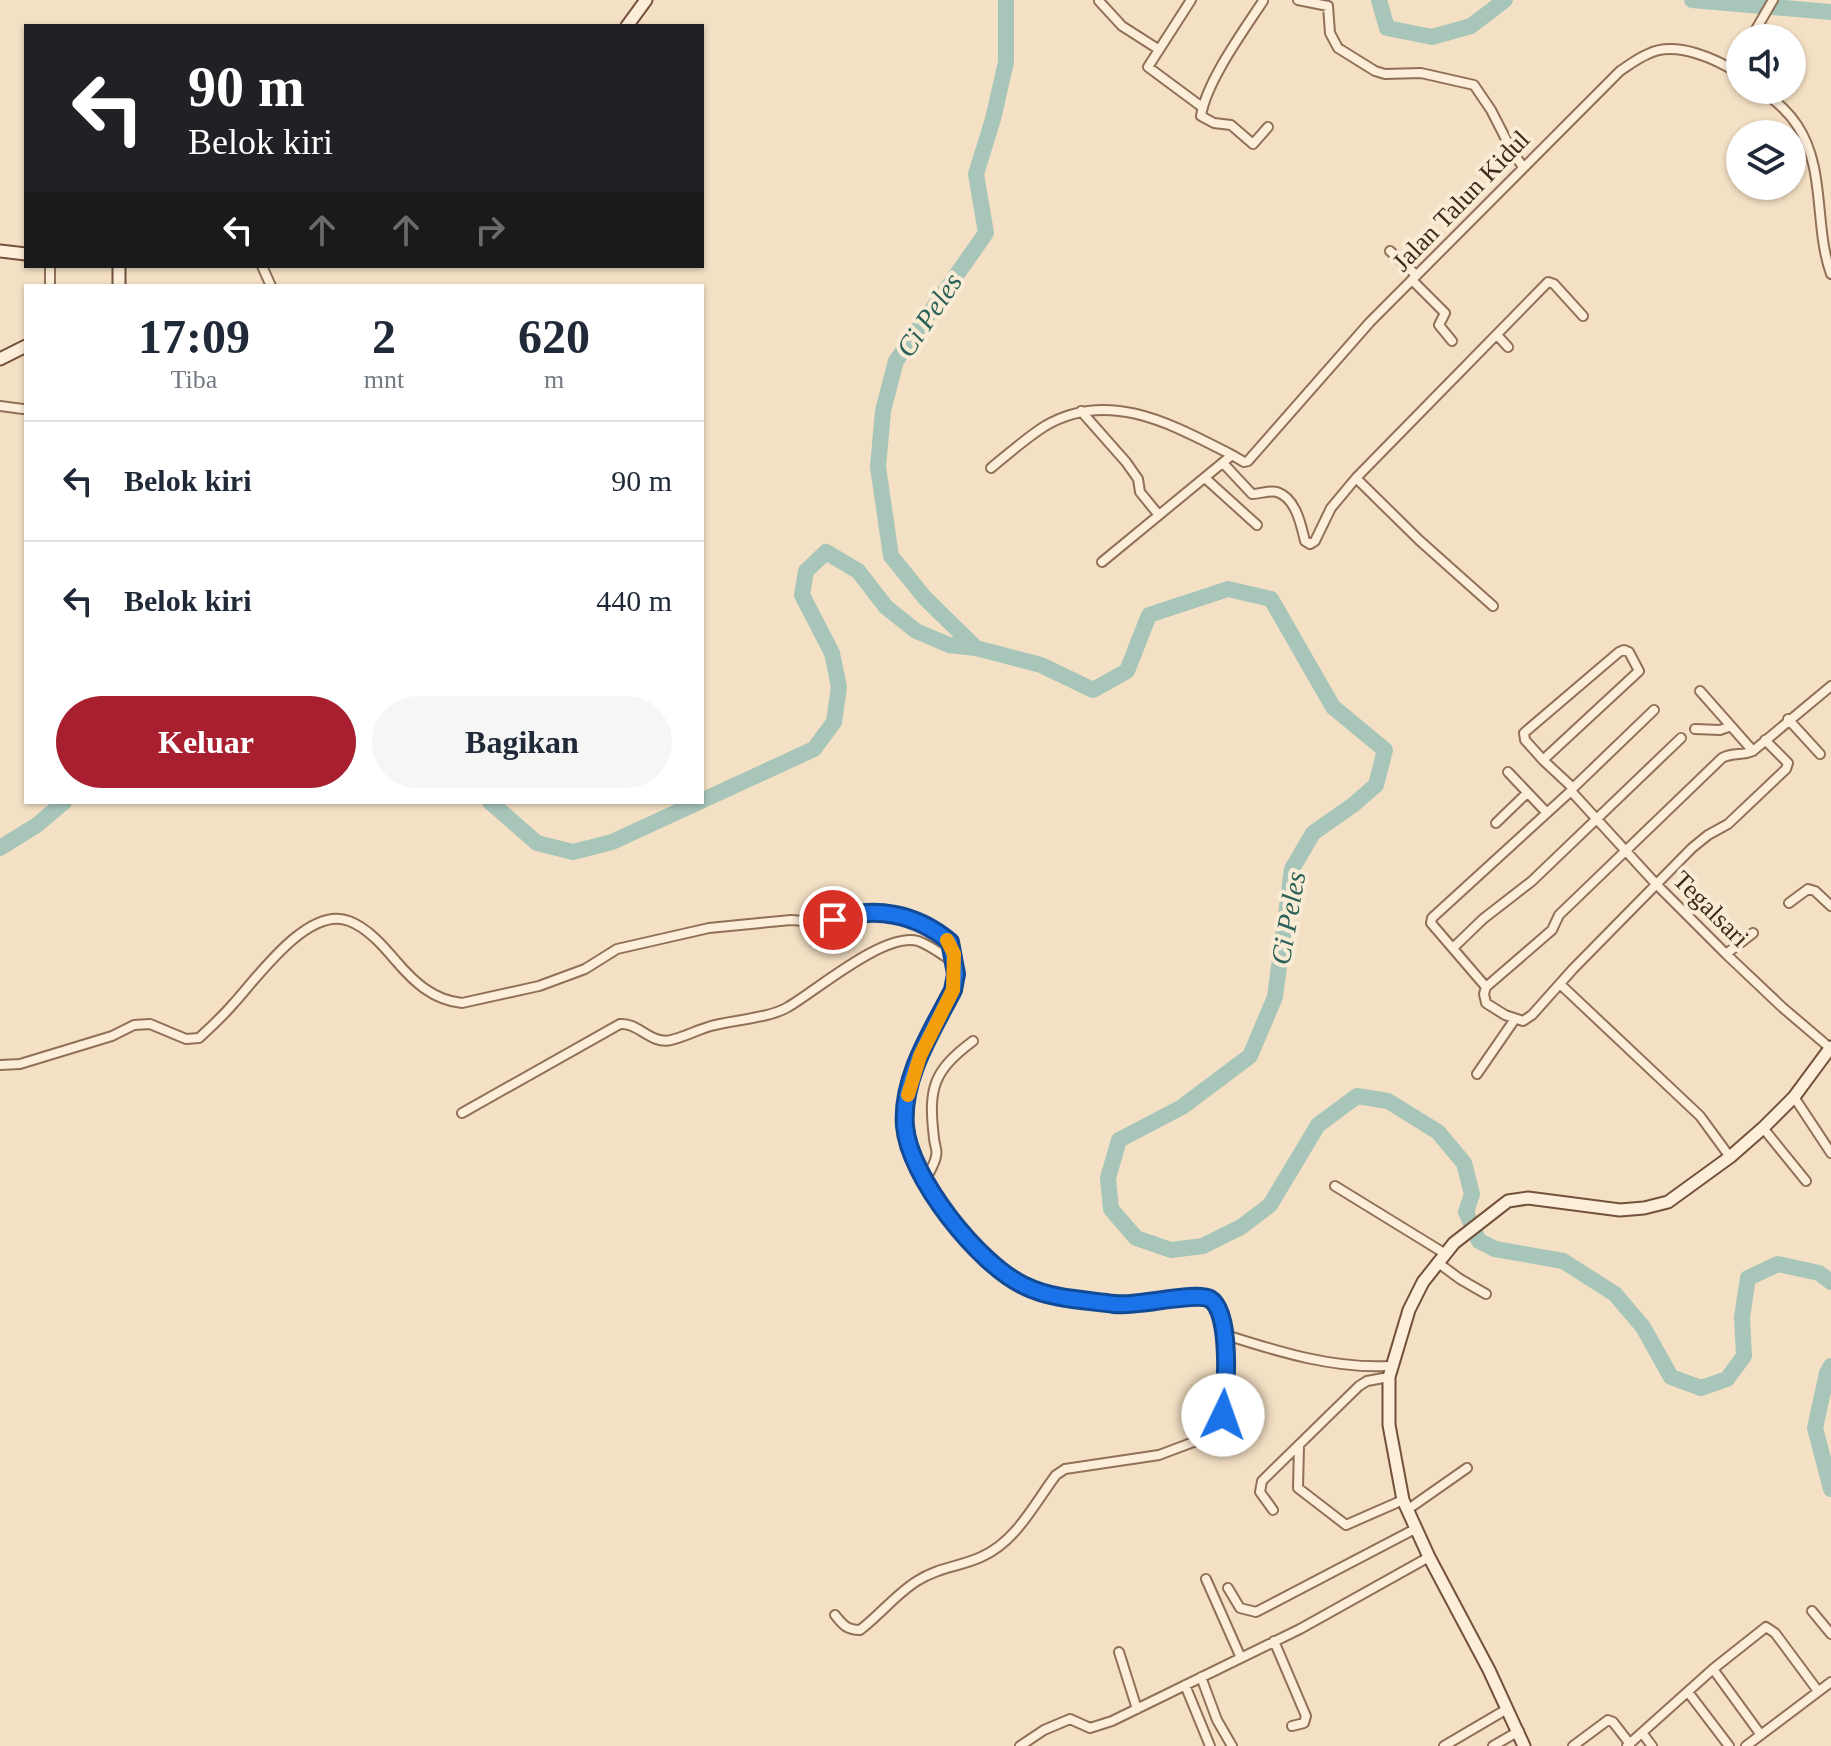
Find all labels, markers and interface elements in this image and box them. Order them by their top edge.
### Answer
map controls [1726,24,1806,200]
button: sound [1726,24,1806,104]
icon: left [56,56,160,160]
text: 90 m [188,56,305,118]
button: layers [1726,120,1806,200]
text: Belok kiri [188,122,333,162]
street label: Jalan Talun Kidul [1387,125,1535,277]
icon: left [216,208,260,252]
icon: ahead [300,208,344,252]
icon: ahead [384,208,428,252]
icon: right [468,208,512,252]
water label: Ci Peles [890,267,968,363]
text: 17:09 [138,310,250,363]
text: 2 [372,310,396,363]
text: 620 [518,310,590,363]
text: Tiba [171,365,217,394]
text: mnt [364,365,404,394]
text: m [544,365,564,394]
icon: left [56,459,100,503]
text: Belok kiri [124,464,252,497]
text: 90 m [611,464,672,497]
icon: left [56,579,100,623]
text: Belok kiri [124,584,252,617]
text: 440 m [596,584,672,617]
button: Keluar [56,696,356,788]
button: Bagikan [372,696,672,788]
street label: Tegalsari [1667,865,1755,953]
water label: Ci Peles [1265,869,1311,967]
pin [799,886,867,954]
icon: arrive [811,898,855,942]
position arrow [1181,1373,1265,1457]

